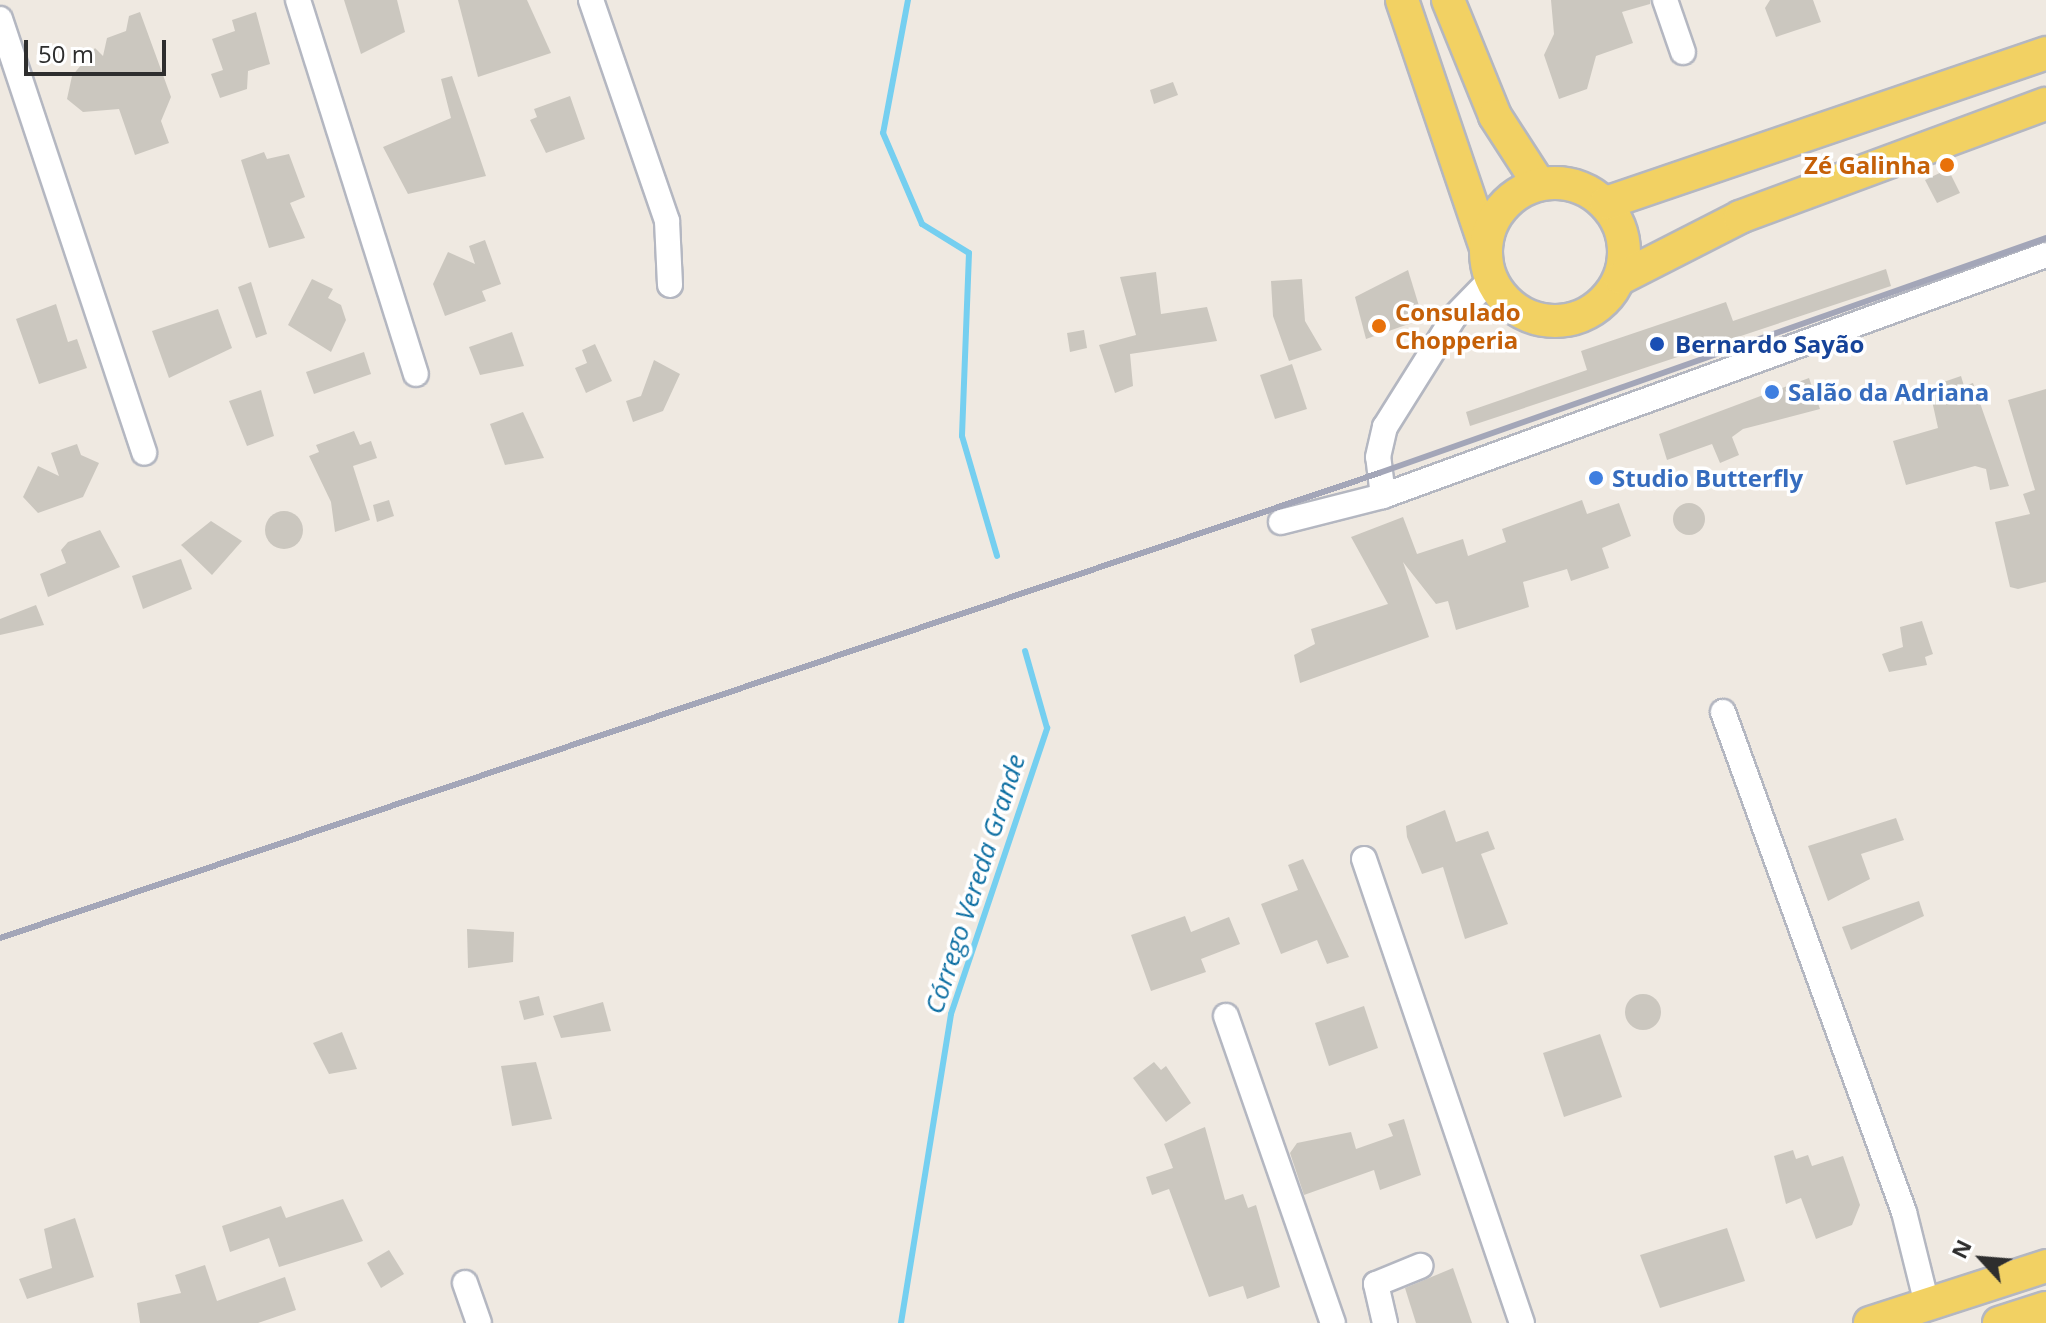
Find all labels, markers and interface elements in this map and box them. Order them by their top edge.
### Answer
scale bar [28,24,170,74]
text: 50 m [38,37,94,70]
place label: Zé Galinha [1804,151,1931,179]
marker: Zé Galinha [1938,156,1956,174]
place label: Consulado Chopperia [1395,298,1520,354]
marker: Consulado Chopperia [1370,317,1388,335]
place label: Bernardo Sayão [1675,330,1864,358]
marker: Bernardo Sayão [1646,333,1668,355]
place label: Salão da Adriana [1788,378,1989,406]
marker: Salão da Adriana [1763,383,1781,401]
place label: Studio Butterfly [1612,464,1803,492]
marker: Studio Butterfly [1587,469,1605,487]
water label: Córrego Vereda Grande [918,750,1032,1018]
north arrow [1942,1219,2022,1299]
text: N [1943,1234,1978,1263]

